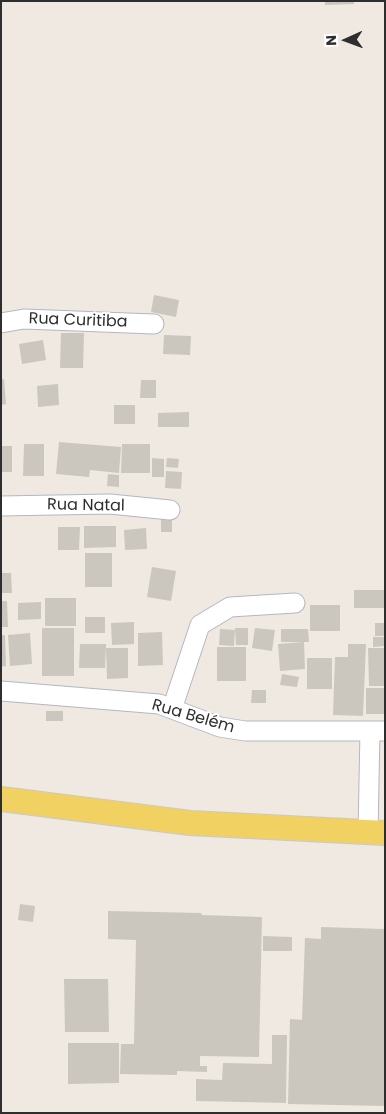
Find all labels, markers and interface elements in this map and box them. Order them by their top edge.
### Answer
north arrow [321,15,371,65]
text: N [321,35,341,46]
street label: Rua Curitiba [28,310,128,332]
street label: Rua Natal [47,496,125,516]
street label: Rua Belém [149,696,237,738]

